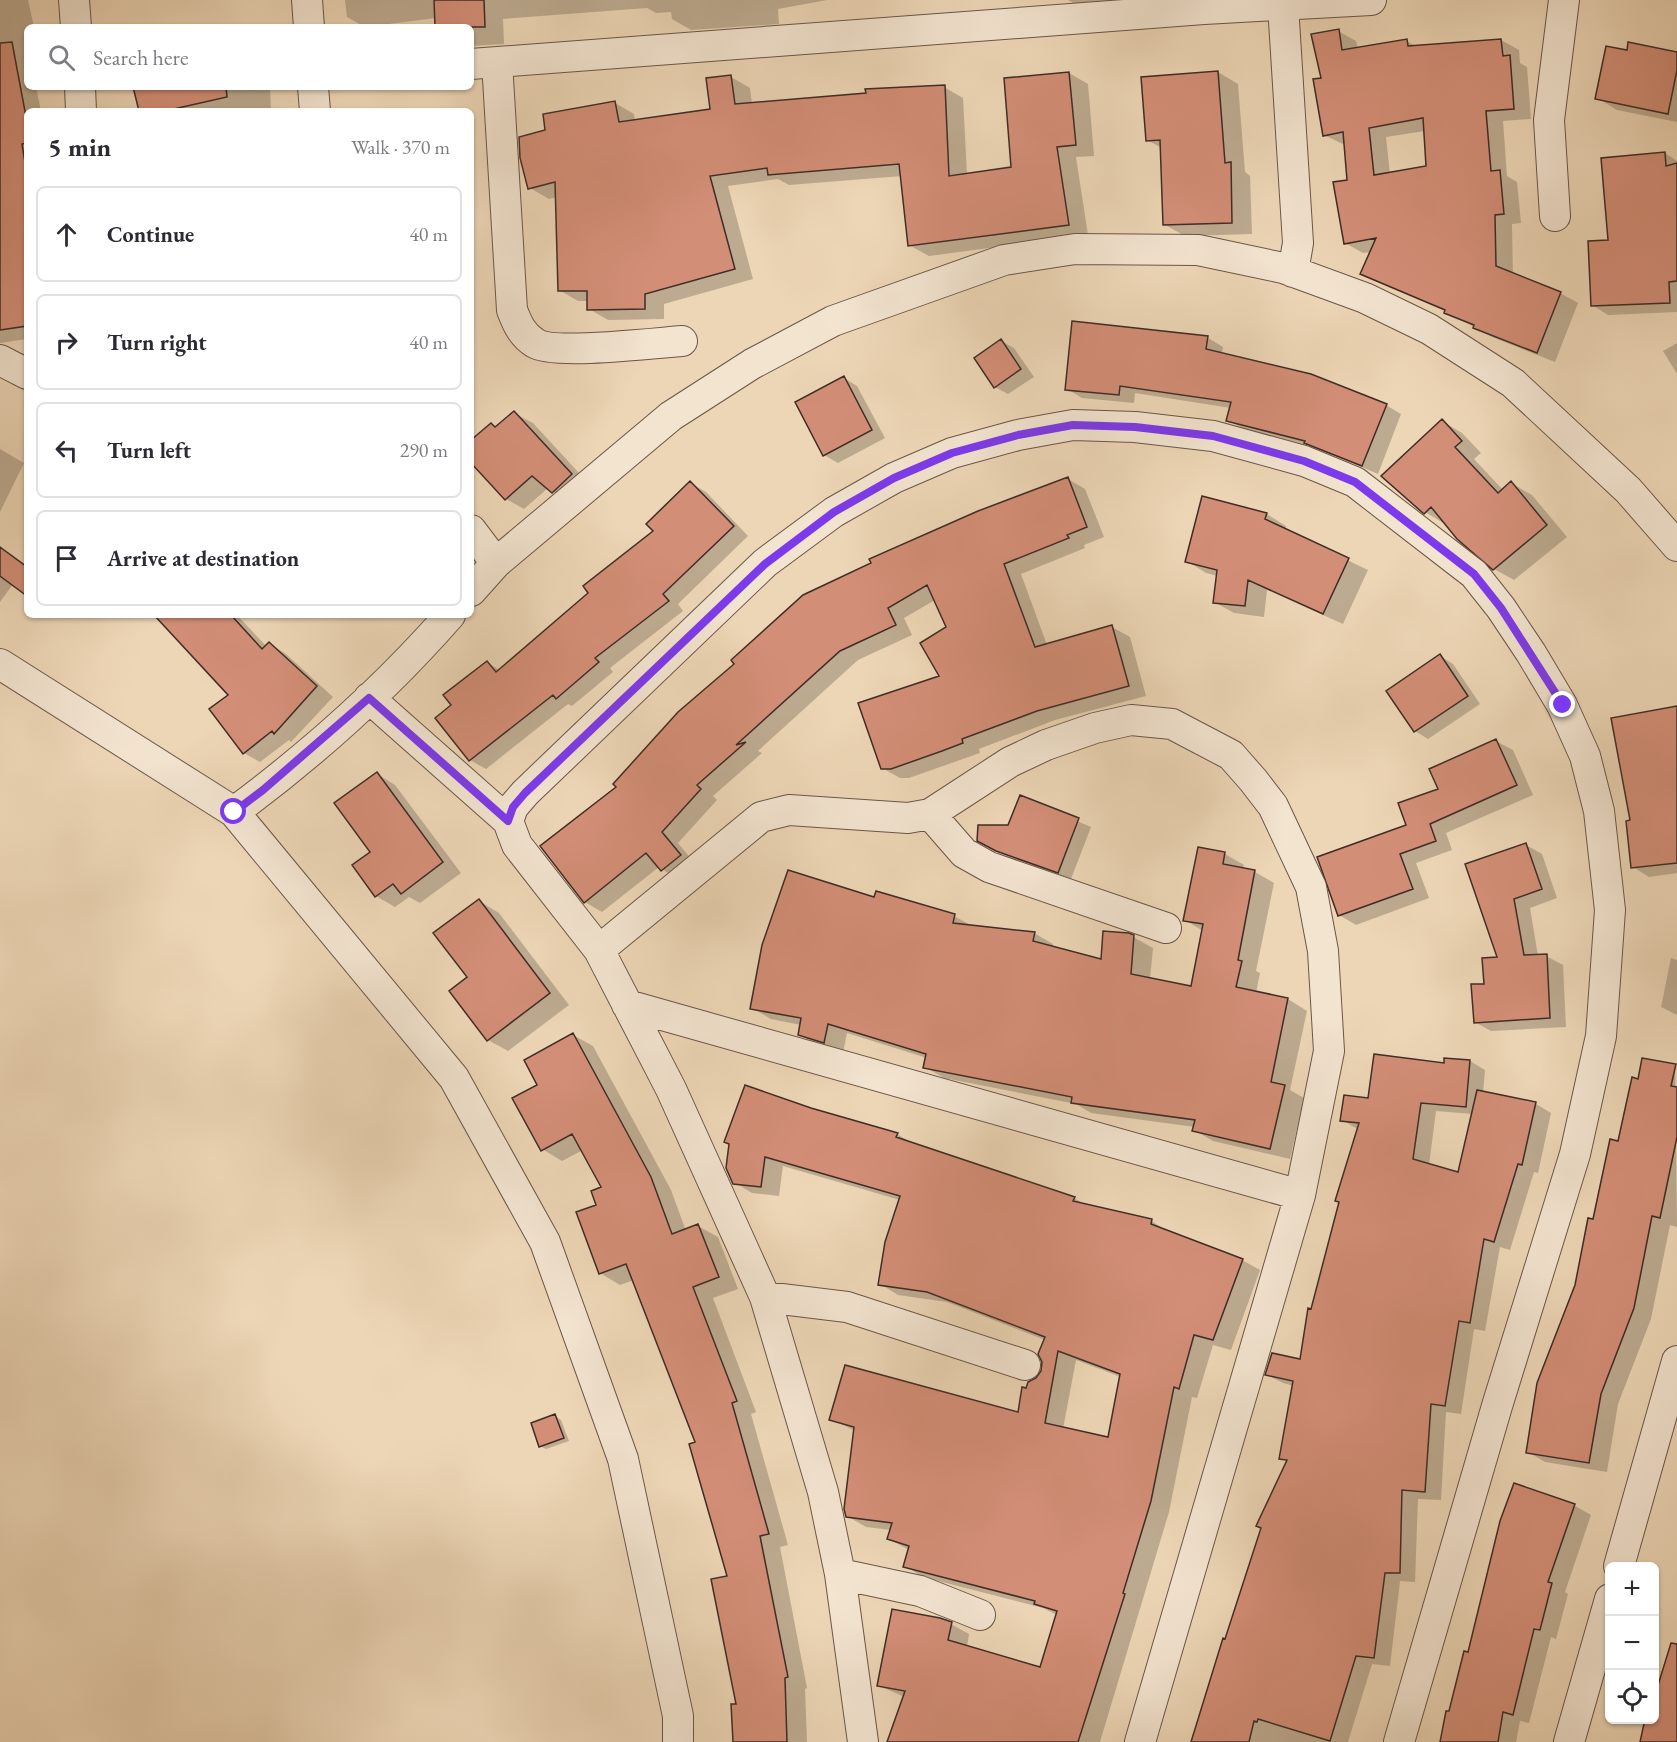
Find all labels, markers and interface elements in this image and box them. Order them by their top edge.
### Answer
search box [24,24,474,90]
icon: search [45,41,78,74]
text: Search here [93,43,188,72]
text: 5 min [48,130,111,164]
text: Walk · 370 m [351,134,450,160]
icon: ahead [50,218,83,251]
text: Continue [107,220,194,249]
text: 40 m [409,221,448,247]
icon: right [50,326,83,359]
text: Turn right [107,328,206,357]
text: 40 m [409,329,448,355]
icon: left [50,434,83,467]
text: Turn left [107,436,191,465]
text: 290 m [400,437,448,463]
icon: arrive [50,542,83,575]
text: Arrive at destination [107,544,299,573]
route end [1549,691,1575,717]
route start [220,798,246,824]
map controls [1605,1562,1659,1724]
button: + [1605,1562,1659,1616]
button: − [1605,1616,1659,1670]
button: locate [1605,1670,1659,1724]

